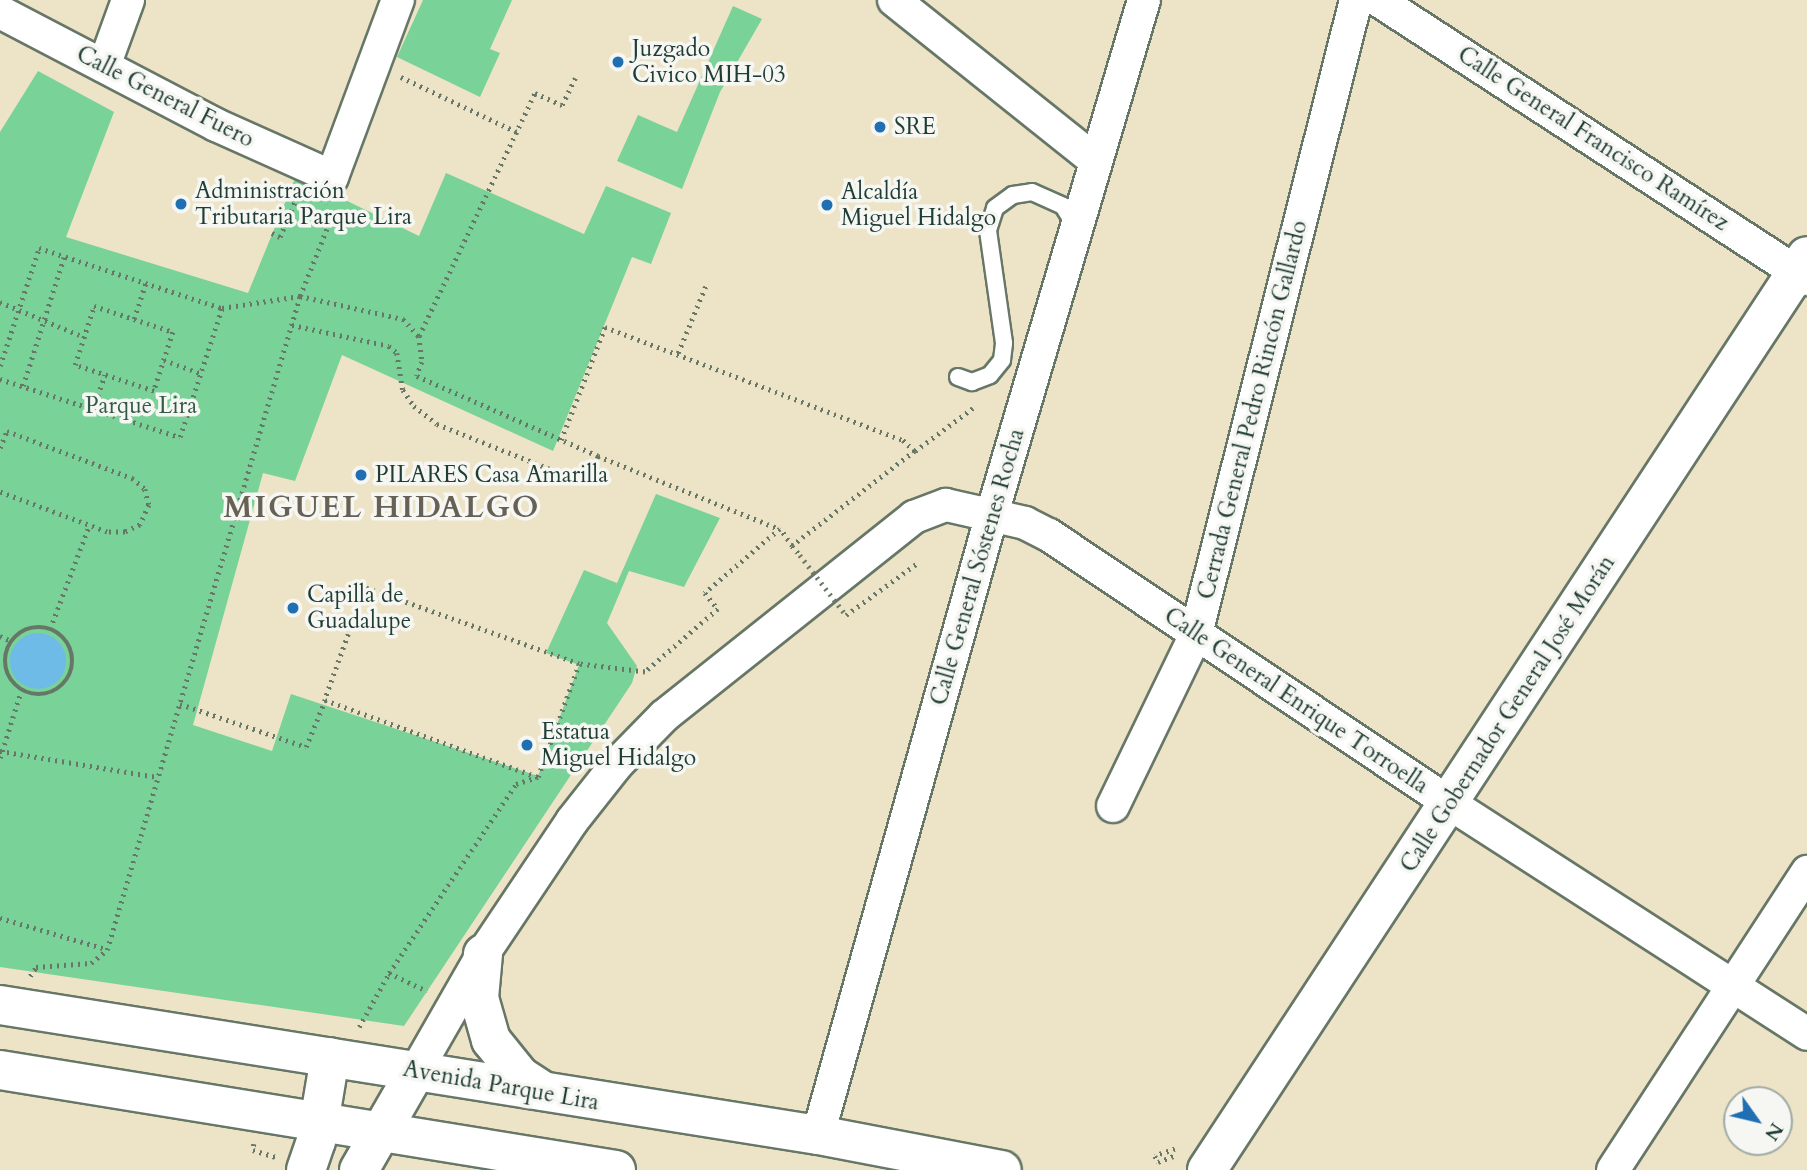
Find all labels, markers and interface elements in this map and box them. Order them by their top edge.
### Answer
place label: Juzgado Civico MIH-03 [632,35,786,89]
street label: Calle General Fuero [72,40,258,154]
street label: Calle General Francisco Ramírez [1452,41,1734,237]
marker: Juzgado Civico MIH-03 [610,54,626,70]
place label: SRE [894,113,936,141]
marker: SRE [872,119,888,135]
place label: Administración Tributaria Parque Lira [195,177,412,231]
place label: Alcaldía Miguel Hidalgo [841,178,996,232]
marker: Administración Tributaria Parque Lira [173,196,189,212]
marker: Alcaldía Miguel Hidalgo [819,197,835,213]
street label: Cerrada General Pedro Rincón Gallardo [1193,218,1313,602]
park label: Parque Lira [85,392,197,420]
street label: Calle General Sóstenes Rocha [925,425,1031,709]
place label: PILARES Casa Amarilla [375,461,608,489]
marker: PILARES Casa Amarilla [353,467,369,483]
district label: MIGUEL HIDALGO [225,490,539,526]
street label: Calle Gobernador General José Morán [1395,550,1621,878]
place label: Capilla de Guadalupe [307,581,411,635]
marker: Capilla de Guadalupe [285,600,301,616]
street label: Calle General Enrique Torroella [1159,602,1433,800]
place label: Estatua Miguel Hidalgo [541,718,696,772]
marker: Estatua Miguel Hidalgo [519,737,535,753]
street label: Avenida Parque Lira [401,1055,601,1117]
north arrow [1723,1086,1793,1156]
text: N [1758,1118,1789,1146]

